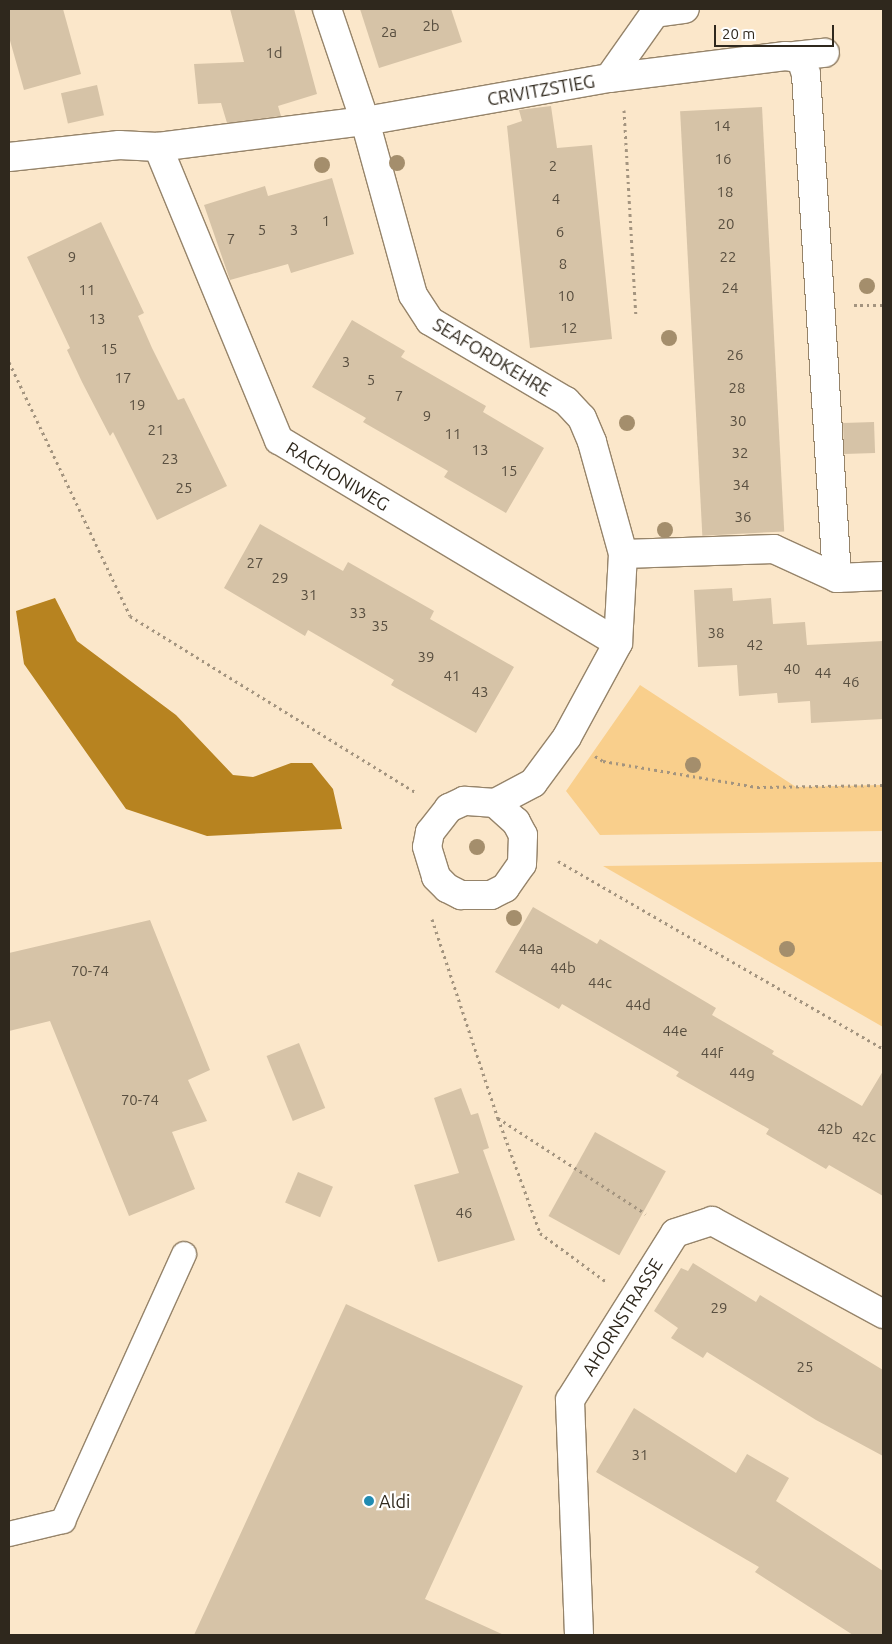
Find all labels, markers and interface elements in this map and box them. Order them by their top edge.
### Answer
scale bar [717,15,837,47]
house number: 2b [422,17,440,35]
house number: 2a [381,23,397,41]
text: 20 m [722,25,755,42]
house number: 1d [265,44,283,62]
street label: CRIVITZSTIEG [485,70,597,110]
house number: 14 [714,117,730,135]
house number: 16 [715,150,731,168]
house number: 2 [549,157,557,175]
house number: 18 [717,183,733,201]
house number: 4 [552,190,560,208]
house number: 1 [322,212,330,230]
house number: 20 [718,215,734,233]
house number: 5 [258,221,266,239]
house number: 3 [290,221,298,239]
house number: 6 [556,223,564,241]
house number: 7 [227,230,235,248]
house number: 9 [68,248,76,266]
house number: 22 [720,248,736,266]
house number: 8 [559,255,567,273]
house number: 24 [722,279,738,297]
house number: 11 [79,281,95,299]
house number: 10 [558,287,574,305]
house number: 13 [89,310,105,328]
street label: SEAFORDKEHRE [429,313,555,401]
house number: 12 [561,319,577,337]
house number: 15 [101,340,117,358]
house number: 26 [727,346,743,364]
house number: 3 [342,353,350,371]
house number: 17 [115,369,131,387]
house number: 5 [367,371,375,389]
house number: 28 [729,379,745,397]
house number: 7 [395,387,403,405]
house number: 19 [129,396,145,414]
house number: 9 [423,407,431,425]
house number: 30 [730,412,746,430]
house number: 21 [148,421,164,439]
house number: 11 [445,425,461,443]
street label: RACHONIWEG [282,437,394,515]
house number: 13 [472,441,488,459]
house number: 32 [732,444,748,462]
house number: 23 [162,450,178,468]
house number: 15 [501,462,517,480]
house number: 34 [733,476,749,494]
house number: 25 [176,479,192,497]
house number: 36 [735,508,751,526]
house number: 27 [247,554,263,572]
house number: 29 [272,569,288,587]
house number: 31 [301,586,317,604]
house number: 33 [350,604,366,622]
house number: 35 [372,617,388,635]
house number: 38 [708,624,724,642]
house number: 42 [747,636,763,654]
house number: 39 [418,648,434,666]
house number: 40 [784,660,800,678]
house number: 44 [815,664,831,682]
house number: 41 [444,667,460,685]
house number: 46 [843,673,859,691]
house number: 43 [472,683,488,701]
house number: 44a [519,940,543,958]
house number: 44b [550,959,576,977]
house number: 70-74 [71,962,109,980]
house number: 44c [588,974,612,992]
house number: 44d [625,996,651,1014]
house number: 44e [662,1022,688,1040]
house number: 44f [701,1044,723,1062]
house number: 44g [729,1064,755,1082]
house number: 70-74 [121,1091,159,1109]
house number: 42b [817,1120,843,1138]
house number: 42c [852,1128,876,1146]
house number: 46 [456,1204,472,1222]
street label: AHORNSTRASSE [577,1254,667,1380]
house number: 29 [711,1299,727,1317]
house number: 25 [797,1358,813,1376]
house number: 31 [632,1446,648,1464]
place label: Aldi [379,1490,410,1512]
marker: Aldi [363,1495,375,1507]

